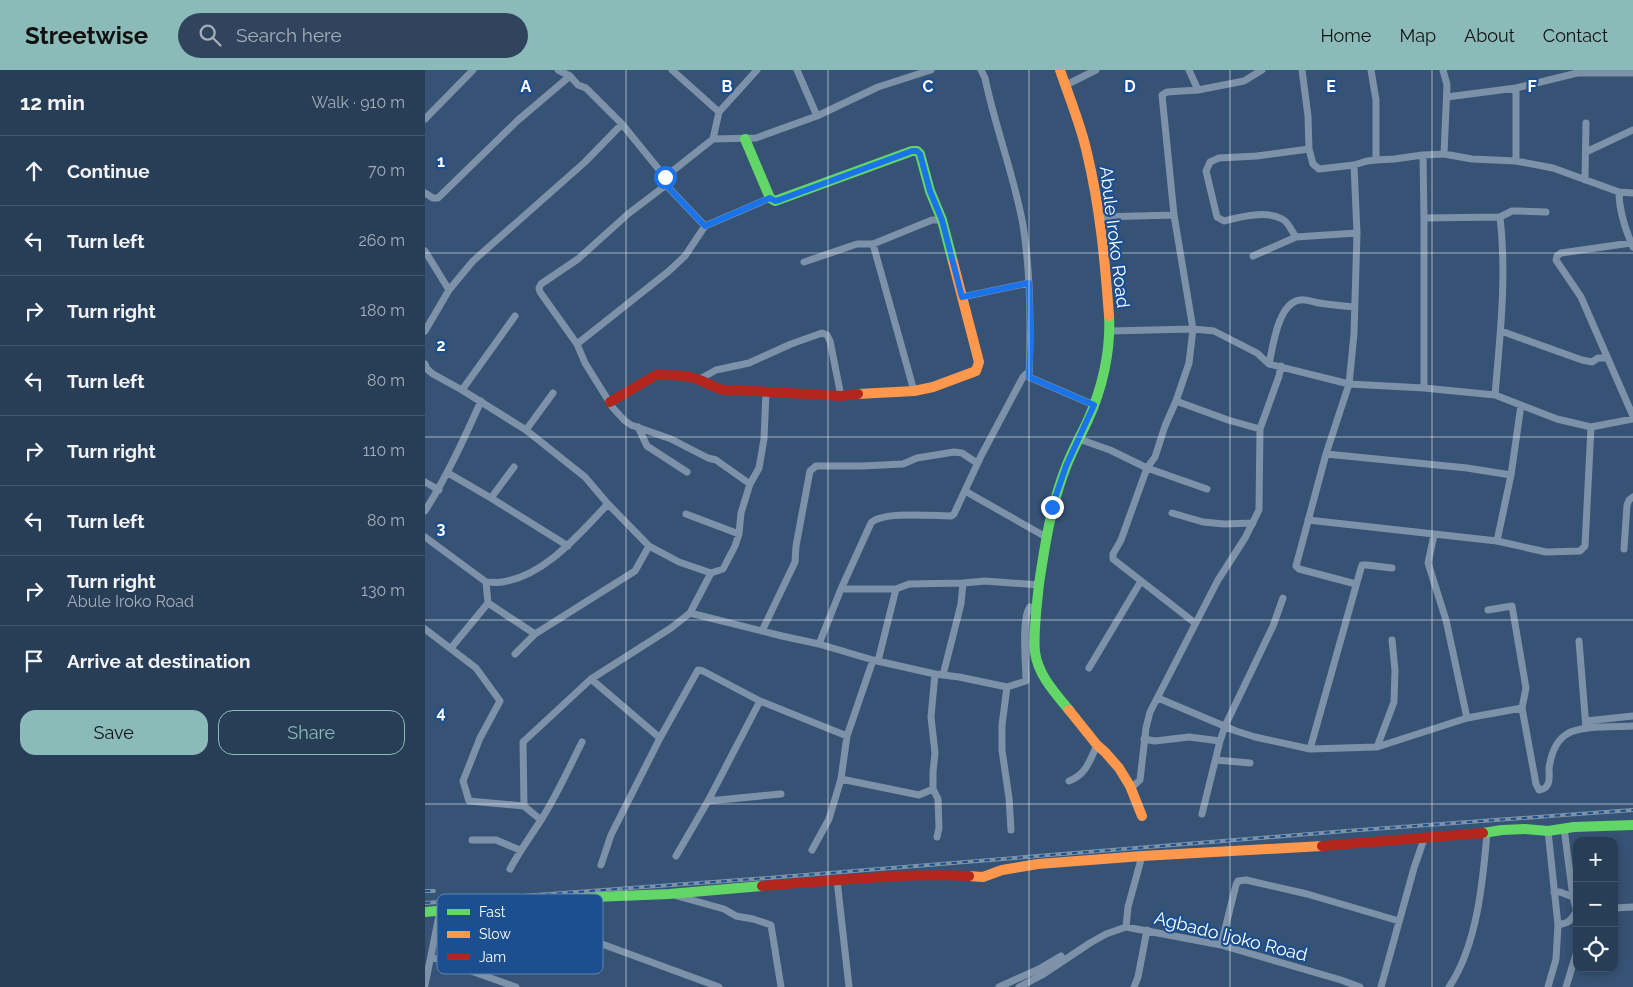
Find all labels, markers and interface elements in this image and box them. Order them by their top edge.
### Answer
search box [178,13,528,58]
text: Streetwise [25,21,148,50]
icon: search [196,21,224,49]
text: Search here [236,24,342,46]
text: Home [1320,25,1371,46]
text: Map [1399,25,1436,46]
text: About [1464,25,1515,46]
text: Contact [1543,25,1608,46]
text: A [521,77,532,96]
text: B [722,77,733,96]
text: C [923,77,934,96]
text: D [1124,77,1136,96]
text: E [1326,77,1336,96]
text: F [1527,77,1537,96]
text: 12 min [20,90,85,115]
text: Walk · 910 m [312,93,405,112]
text: 1 [437,152,445,171]
icon: ahead [20,157,48,185]
text: Continue [67,160,150,182]
text: 70 m [368,161,405,180]
street label: Abule Iroko Road [1096,165,1134,309]
route start [654,166,677,189]
icon: left [20,227,48,255]
text: Turn left [67,230,144,252]
text: 260 m [358,231,405,250]
icon: right [20,297,48,325]
text: Turn right [67,300,156,322]
text: 180 m [360,301,405,320]
text: 2 [436,336,446,355]
icon: left [20,367,48,395]
text: Turn left [67,370,144,392]
text: 80 m [367,371,405,390]
icon: right [20,437,48,465]
text: Turn right [67,440,156,462]
text: 110 m [363,441,405,460]
route end [1041,496,1064,519]
icon: left [20,507,48,535]
text: Turn left [67,510,144,532]
text: 80 m [367,511,405,530]
text: 3 [437,519,446,538]
text: Turn right [67,570,156,592]
icon: right [20,577,48,605]
text: 130 m [361,581,405,600]
text: Abule Iroko Road [67,592,194,611]
icon: arrive [20,647,48,675]
text: Arrive at destination [67,650,251,672]
text: 4 [436,703,446,722]
button: Save [20,710,208,755]
button: Share [218,710,405,755]
map controls [1573,837,1618,972]
button: + [1573,837,1618,882]
button: − [1573,882,1618,927]
legend [437,894,603,974]
text: Fast [479,904,506,920]
street label: Agbado Ijoko Road [1152,907,1310,965]
text: Slow [479,926,511,942]
button: locate [1573,927,1618,972]
text: Jam [479,949,506,965]

